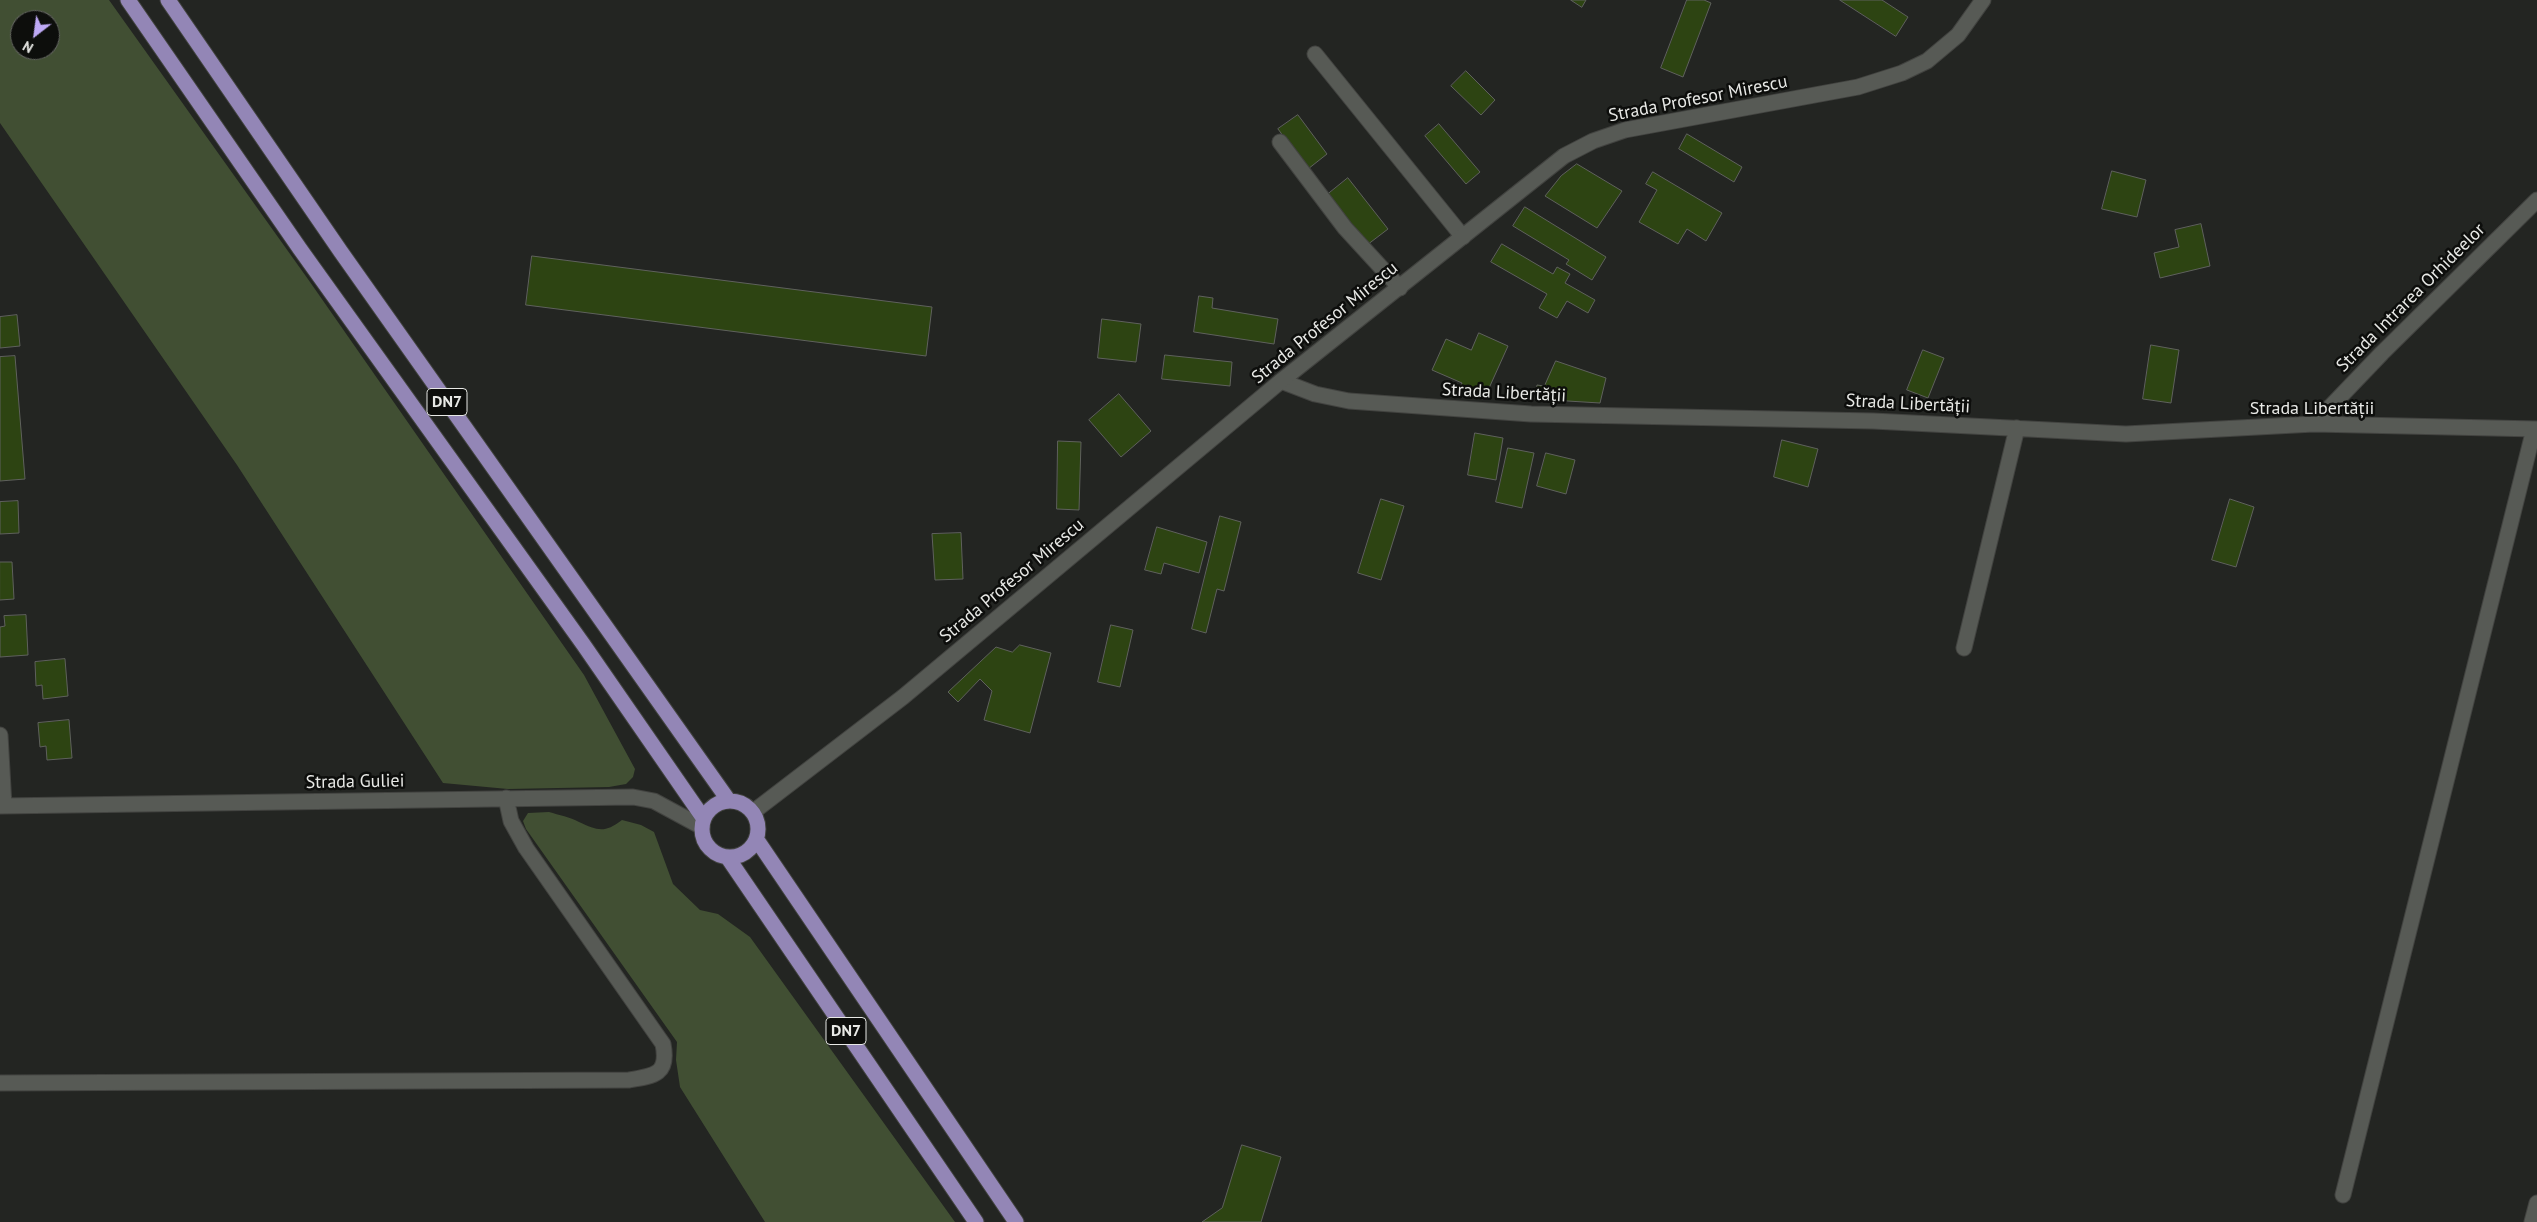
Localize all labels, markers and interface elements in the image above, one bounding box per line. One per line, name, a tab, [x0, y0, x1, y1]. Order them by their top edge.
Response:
north arrow	[10, 10, 60, 60]
text: N	[20, 37, 36, 57]
street label: Strada Profesor Mirescu	[1607, 71, 1789, 127]
street label: Strada Intrarea Orhideelor	[2332, 219, 2490, 377]
street label: Strada Profesor Mirescu	[1248, 257, 1402, 389]
street label: Strada Libertății	[1441, 379, 1567, 407]
road number: DN7	[427, 388, 467, 416]
street label: Strada Libertății	[1845, 390, 1971, 418]
street label: Strada Libertății	[2250, 398, 2374, 420]
street label: Strada Profesor Mirescu	[935, 514, 1089, 648]
street label: Strada Guliei	[305, 770, 405, 794]
road number: DN7	[826, 1018, 866, 1044]

